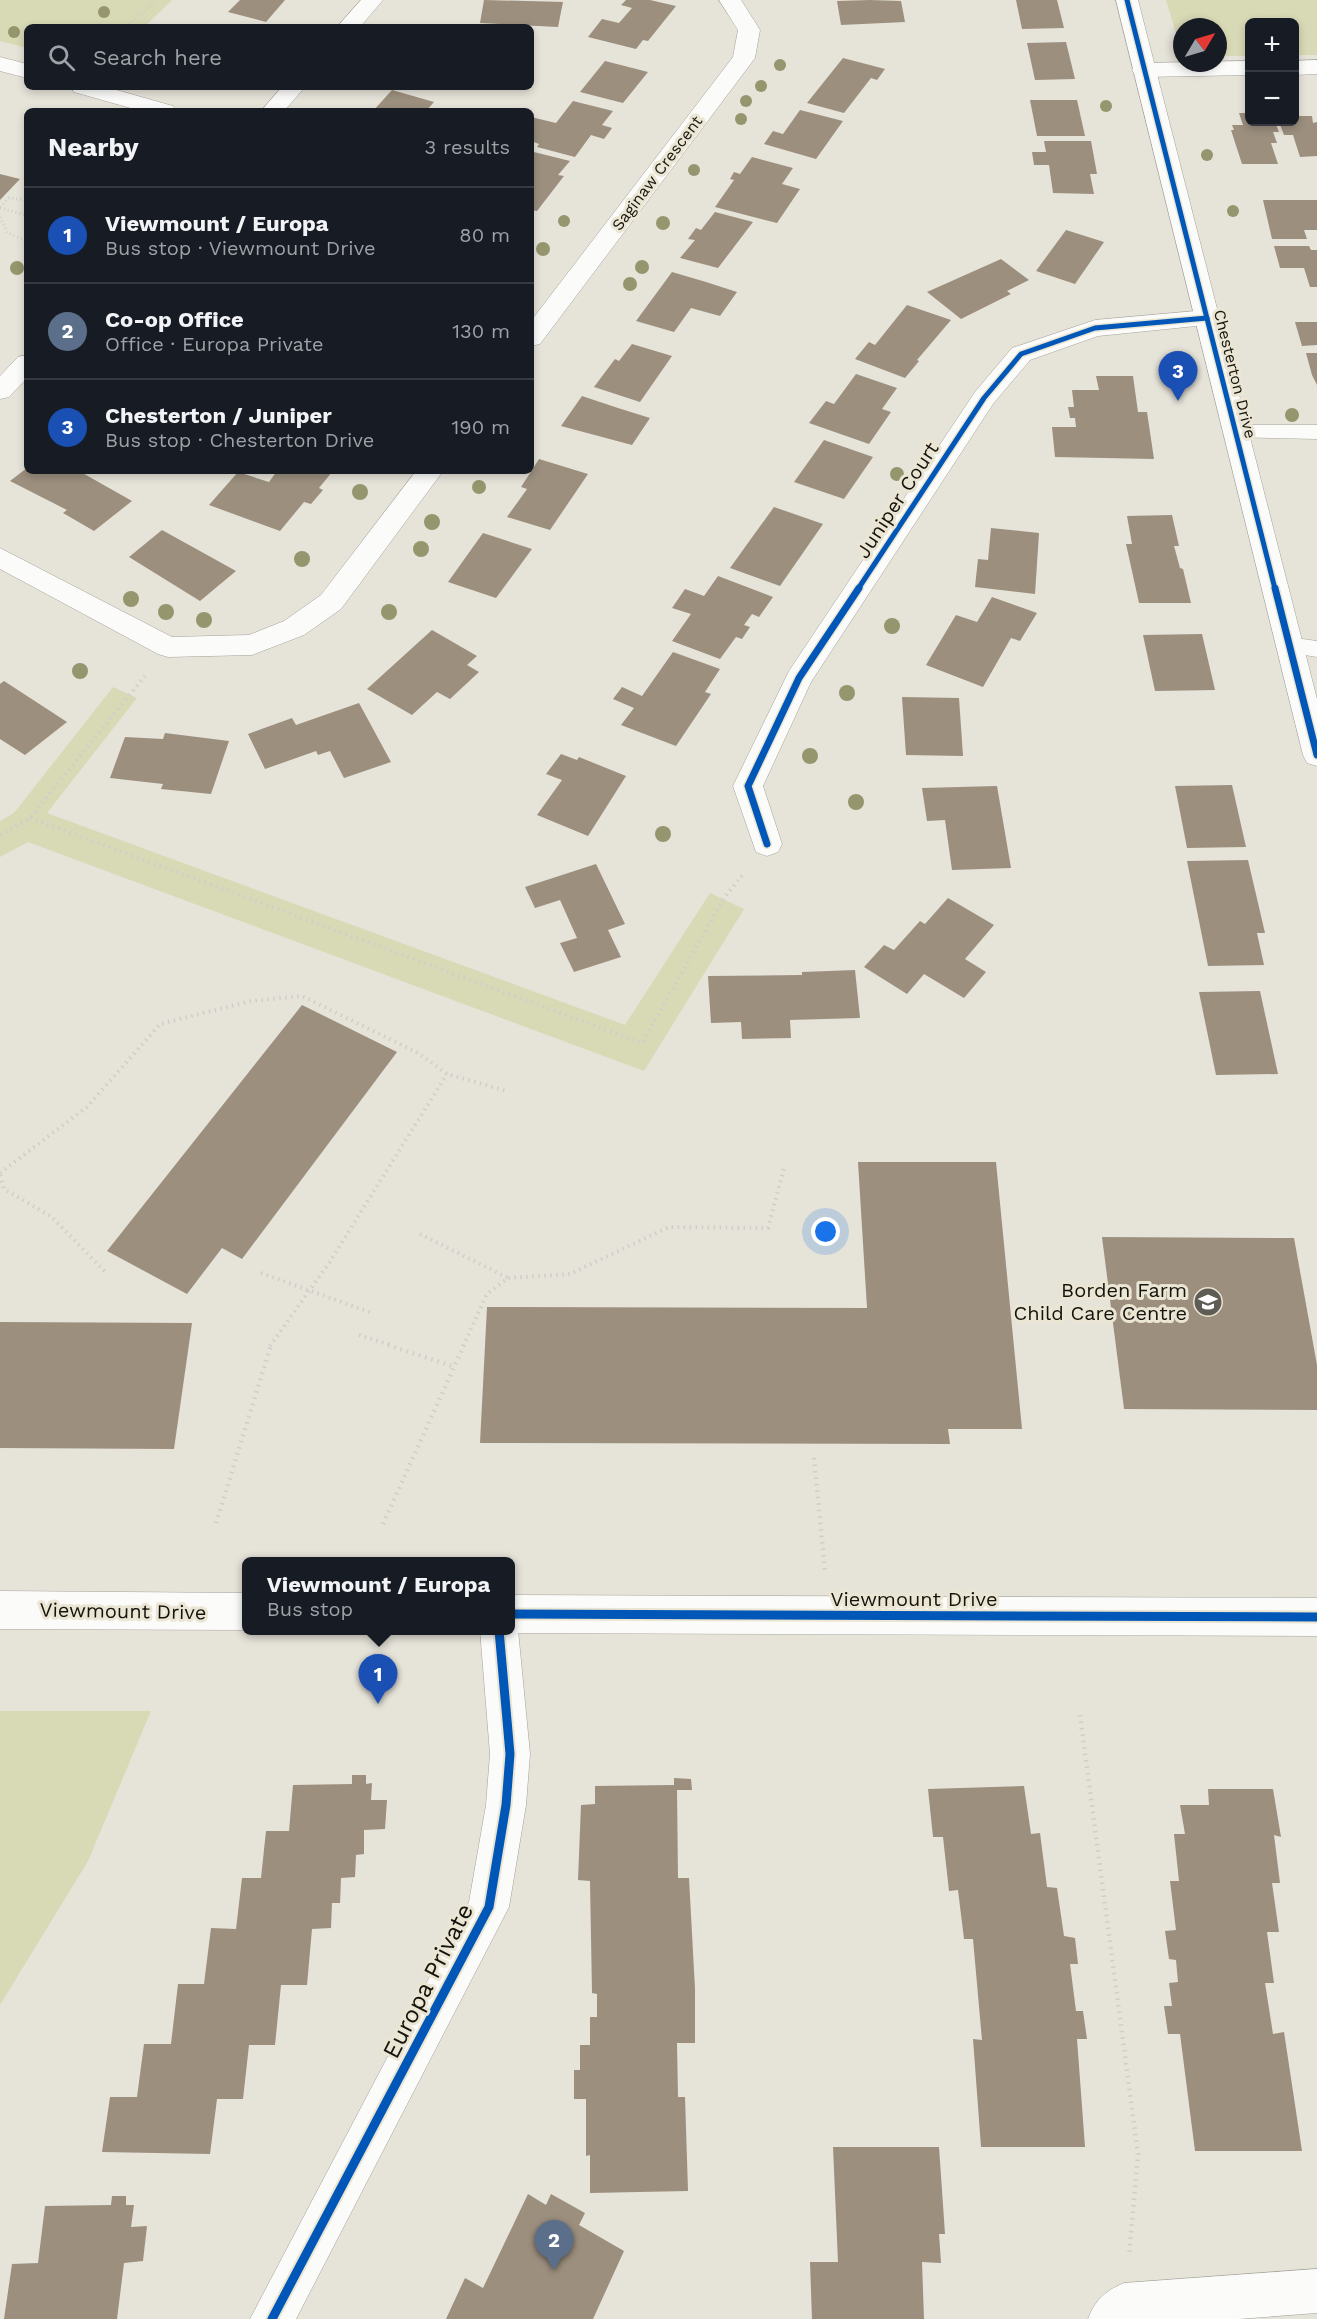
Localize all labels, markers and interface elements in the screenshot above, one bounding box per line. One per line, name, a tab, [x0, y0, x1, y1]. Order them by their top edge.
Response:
north arrow	[1173, 18, 1227, 72]
map controls	[1245, 18, 1299, 126]
button: +	[1245, 18, 1299, 72]
search box	[24, 24, 534, 90]
icon: search	[45, 41, 78, 74]
text: Search here	[93, 45, 222, 70]
button: −	[1245, 72, 1299, 126]
street label: Saginaw Crescent	[608, 112, 707, 234]
text: Nearby	[48, 132, 139, 162]
text: 3 results	[425, 135, 510, 159]
text: Viewmount / Europa	[105, 211, 329, 236]
text: 1	[63, 223, 72, 247]
text: 80 m	[459, 223, 510, 247]
text: Bus stop · Viewmount Drive	[105, 236, 376, 260]
text: Co-op Office	[105, 307, 244, 332]
street label: Chesterton Drive	[1210, 308, 1260, 440]
text: 2	[62, 319, 73, 343]
text: 130 m	[452, 319, 510, 343]
text: Office · Europa Private	[105, 332, 323, 356]
pin: 3	[1158, 352, 1198, 401]
text: Chesterton / Juniper	[105, 403, 332, 428]
text: 3	[62, 415, 73, 439]
text: 190 m	[452, 415, 510, 439]
text: Bus stop · Chesterton Drive	[105, 428, 374, 452]
street label: Juniper Court	[851, 437, 944, 563]
your location	[811, 1217, 840, 1246]
place label: Borden Farm Child Care Centre	[1014, 1278, 1187, 1325]
school or university icon: Borden Farm Child Care Centre	[1192, 1286, 1224, 1318]
popup	[242, 1557, 515, 1635]
text: Viewmount / Europa	[267, 1572, 490, 1597]
street label: Viewmount Drive	[831, 1587, 997, 1611]
text: Bus stop	[267, 1597, 353, 1621]
street label: Viewmount Drive	[39, 1598, 207, 1624]
pin: 1	[358, 1654, 398, 1704]
street label: Europa Private	[377, 1899, 479, 2063]
pin: 2	[534, 2220, 574, 2270]

